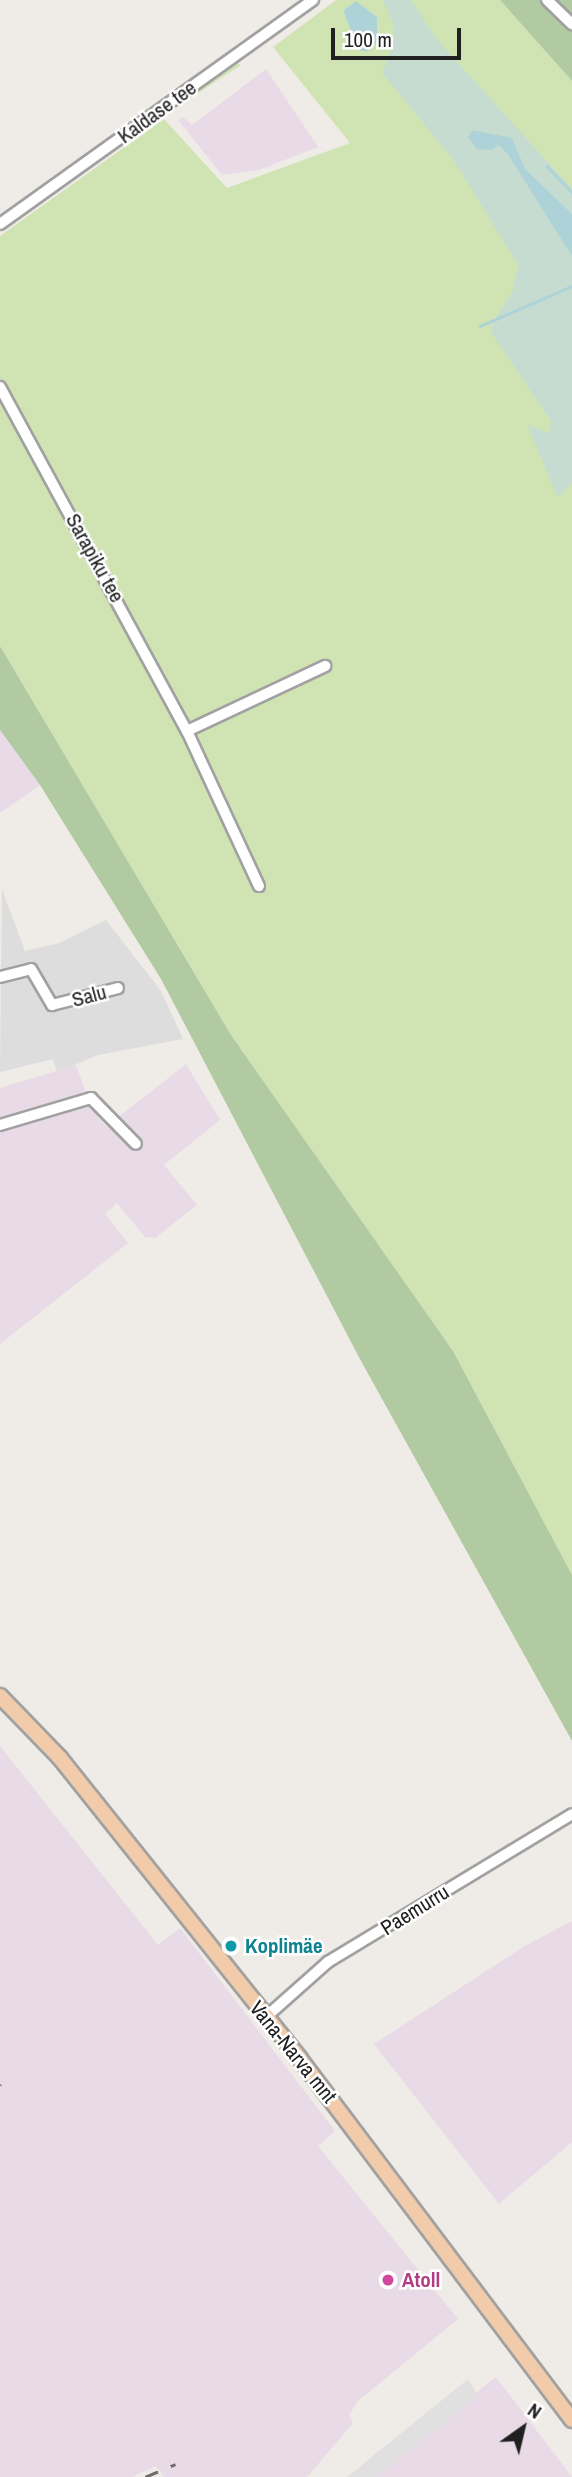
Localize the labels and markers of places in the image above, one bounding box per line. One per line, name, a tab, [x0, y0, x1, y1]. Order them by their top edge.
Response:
place label: Koplimäe	[245, 1933, 323, 1959]
marker: Koplimäe	[223, 1938, 239, 1954]
place label: Atoll	[402, 2267, 440, 2293]
marker: Atoll	[380, 2272, 396, 2288]

